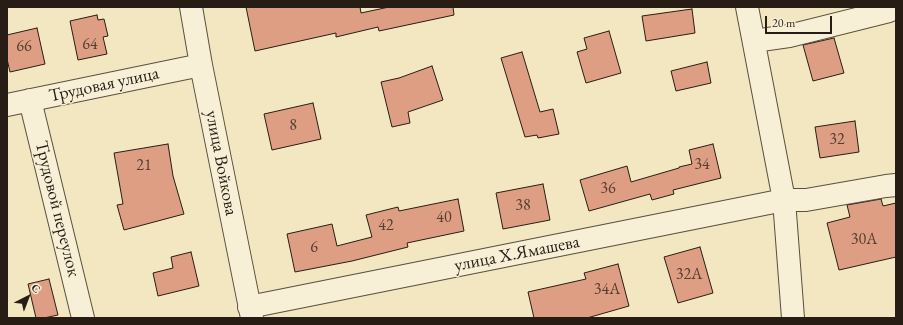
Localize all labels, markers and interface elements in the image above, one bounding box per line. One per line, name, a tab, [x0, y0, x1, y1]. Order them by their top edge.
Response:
scale bar	[767, 8, 834, 34]
text: 20 m	[772, 15, 795, 31]
house number: 64	[82, 35, 98, 55]
house number: 66	[16, 37, 32, 57]
street label: Трудовая улица	[47, 63, 161, 107]
street label: улица Войкова	[200, 109, 242, 217]
house number: 8	[289, 116, 297, 136]
house number: 32	[829, 130, 845, 150]
street label: Трудовой переулок	[30, 139, 84, 279]
house number: 34	[694, 155, 710, 175]
house number: 21	[136, 156, 152, 176]
house number: 36	[600, 179, 616, 199]
house number: 38	[515, 196, 531, 216]
house number: 40	[436, 208, 452, 228]
house number: 42	[378, 216, 394, 236]
house number: 30А	[851, 230, 877, 250]
street label: улица Х.Ямашева	[452, 231, 582, 277]
house number: 6	[310, 238, 318, 258]
house number: 32А	[676, 265, 702, 285]
north arrow	[8, 277, 48, 317]
text: С	[28, 280, 44, 296]
house number: 34А	[594, 280, 620, 300]

